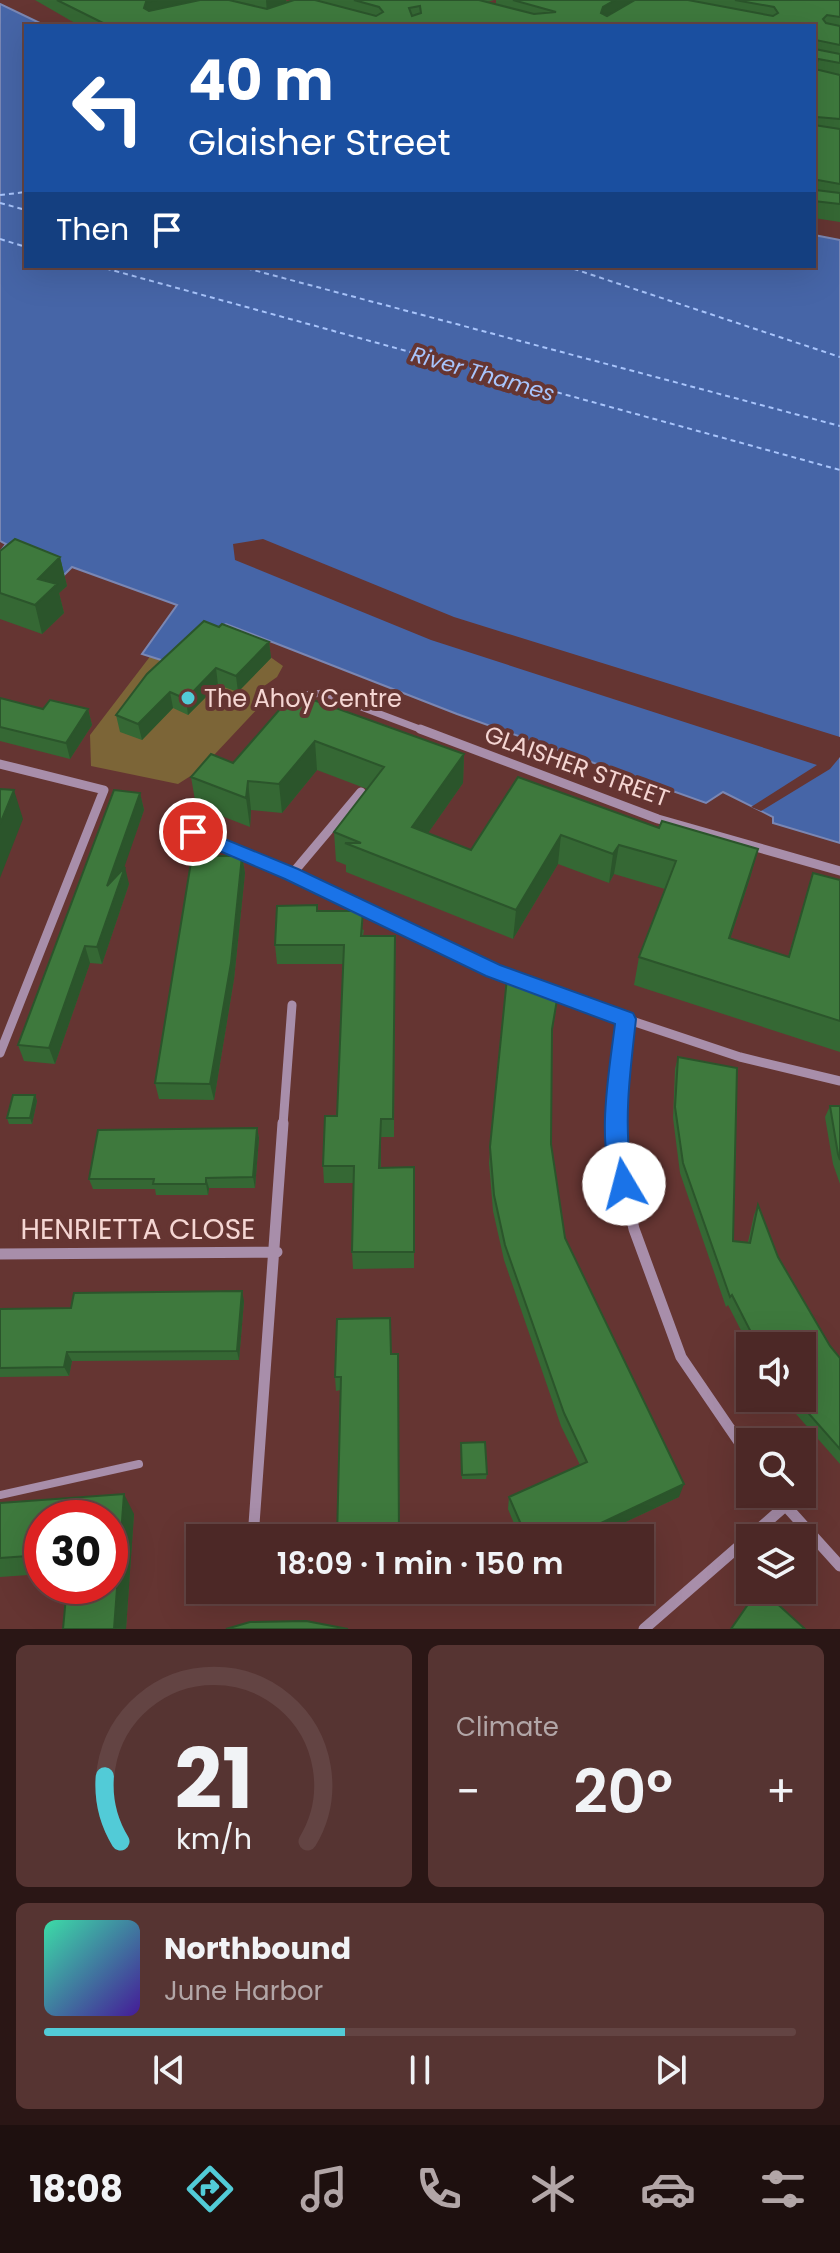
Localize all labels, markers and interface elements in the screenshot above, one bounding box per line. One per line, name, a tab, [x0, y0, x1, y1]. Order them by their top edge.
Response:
text: 40 m	[188, 41, 334, 120]
icon: left	[56, 56, 160, 160]
text: Glaisher Street	[188, 117, 451, 168]
text: Then	[56, 208, 129, 251]
icon: arrive	[145, 208, 189, 252]
water label: River Thames	[408, 339, 558, 409]
place label: The Ahoy Centre	[204, 682, 402, 715]
marker: The Ahoy Centre	[179, 689, 197, 707]
street label: GLAISHER STREET	[480, 717, 674, 815]
pin	[159, 798, 227, 866]
icon: arrive	[171, 810, 215, 854]
position arrow	[582, 1142, 666, 1226]
street label: HENRIETTA CLOSE	[21, 1210, 255, 1249]
map controls	[736, 1332, 816, 1604]
button: sound	[736, 1332, 816, 1412]
button: search	[736, 1428, 816, 1508]
speed limit sign: 30	[24, 1500, 128, 1604]
button: layers	[736, 1524, 816, 1604]
text: 18:09 · 1 min · 150 m	[277, 1542, 563, 1585]
text: Climate	[456, 1709, 559, 1745]
text: 21	[175, 1721, 253, 1837]
text: 20°	[573, 1750, 673, 1834]
text: −	[456, 1761, 480, 1822]
text: +	[766, 1761, 796, 1822]
text: km/h	[176, 1819, 252, 1859]
text: Northbound	[164, 1927, 351, 1970]
text: June Harbor	[164, 1973, 323, 2009]
icon: previous	[147, 2048, 191, 2092]
icon: pause	[398, 2048, 442, 2092]
icon: next	[649, 2048, 693, 2092]
icon: directions	[182, 2161, 238, 2217]
icon: music	[296, 2161, 352, 2217]
icon: phone	[411, 2161, 467, 2217]
icon: climate	[525, 2161, 581, 2217]
icon: car	[640, 2161, 696, 2217]
icon: filters	[755, 2161, 811, 2217]
text: 18:08	[29, 2164, 123, 2215]

